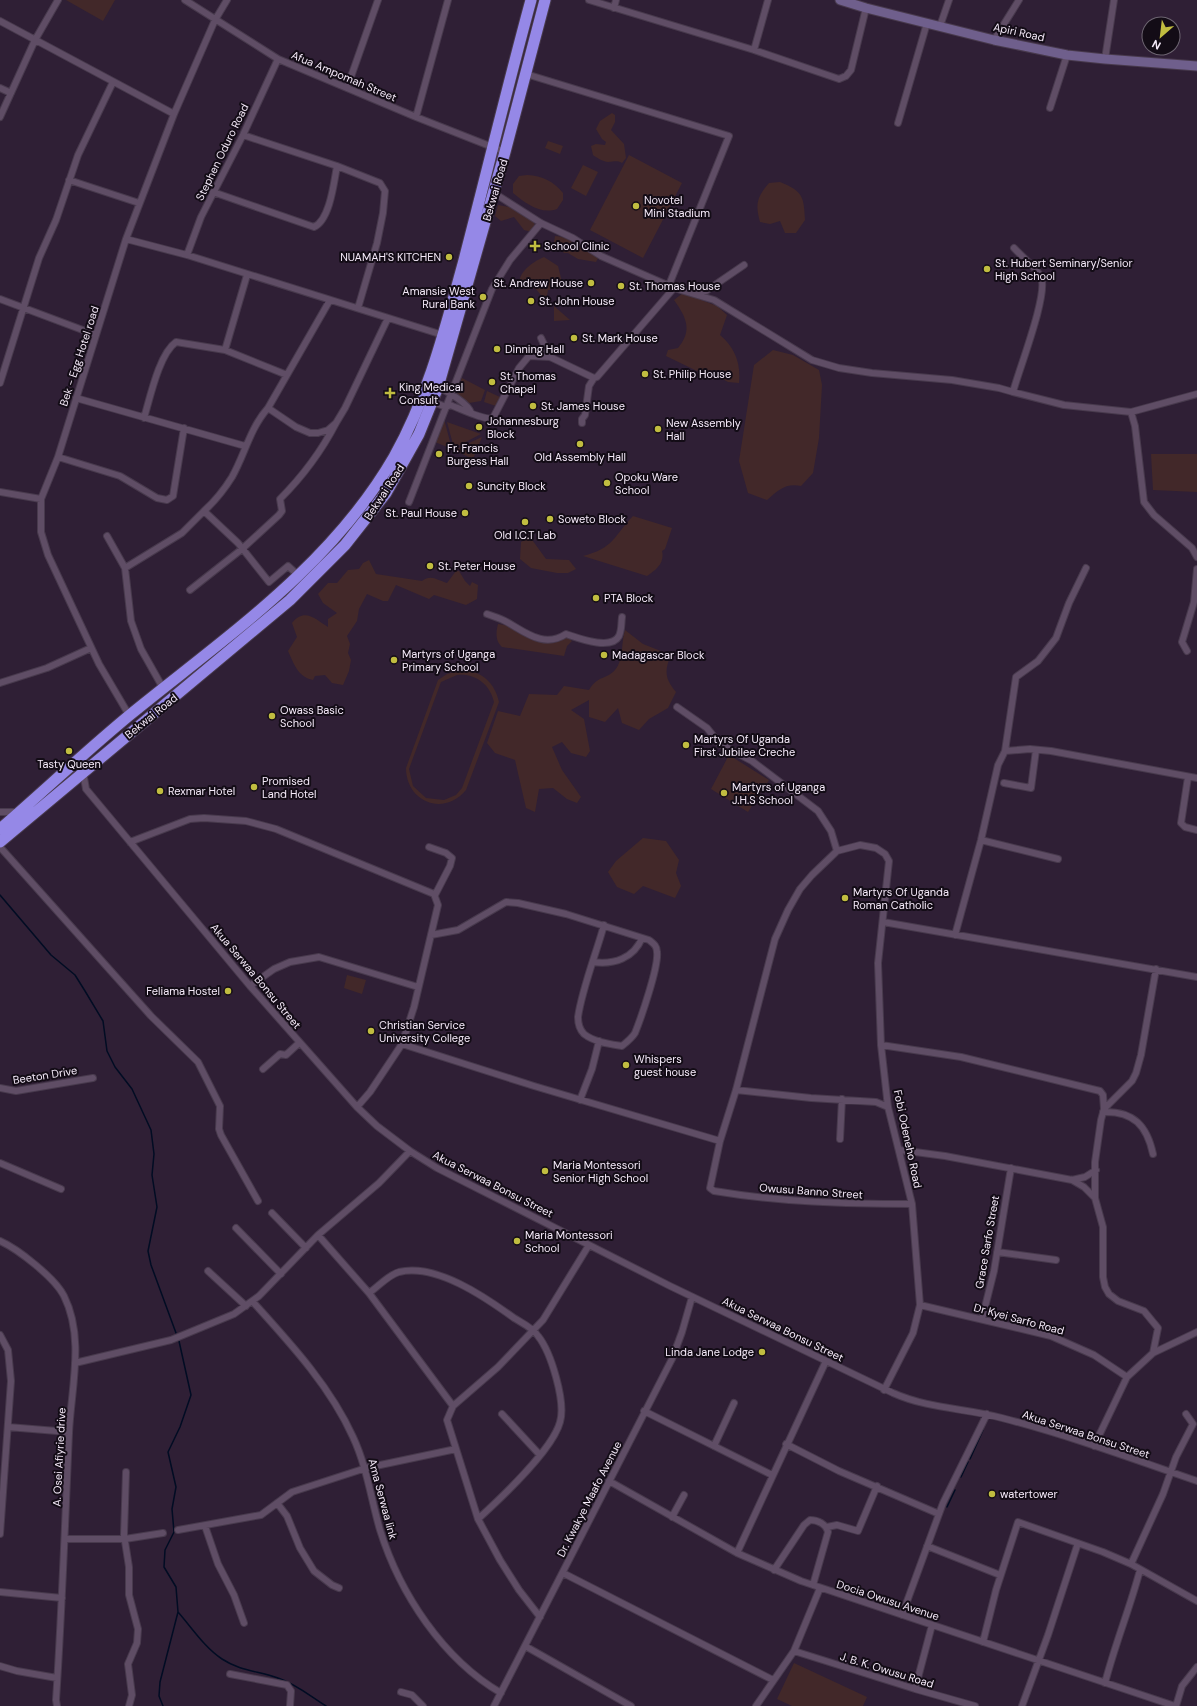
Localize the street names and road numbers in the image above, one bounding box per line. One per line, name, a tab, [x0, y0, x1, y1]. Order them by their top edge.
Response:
street label: Apiri Road	[992, 20, 1046, 44]
street label: Afua Ampomah Street	[289, 48, 399, 104]
street label: Stephen Oduro Road	[192, 101, 252, 203]
street label: Bekwai Road	[479, 157, 511, 223]
street label: Bek - Egg Hotel road	[56, 304, 102, 408]
street label: Bekwai Road	[361, 461, 407, 523]
street label: Bekwai Road	[122, 690, 180, 742]
street label: Akua Serwaa Bonsu Street	[208, 920, 304, 1032]
street label: Beeton Drive	[12, 1063, 78, 1087]
street label: Fobi Odeneho Road	[891, 1089, 925, 1190]
street label: Akua Serwaa Bonsu Street	[430, 1148, 556, 1220]
street label: Owusu Banno Street	[759, 1180, 863, 1202]
street label: Grace Sarfo Street	[972, 1194, 1002, 1290]
street label: Akua Serwaa Bonsu Street	[720, 1294, 846, 1364]
street label: Dr Kyei Sarfo Road	[972, 1300, 1066, 1338]
street label: A. Osei Afiyrie drive	[49, 1407, 69, 1507]
street label: Akua Serwaa Bonsu Street	[1020, 1407, 1152, 1461]
street label: Dr. Kwakye Maafo Avenue	[554, 1439, 624, 1559]
street label: Ama Serwaa link	[366, 1457, 401, 1541]
street label: Docia Owusu Avenue	[835, 1577, 941, 1623]
street label: J. B. K. Owusu Road	[838, 1649, 936, 1691]

